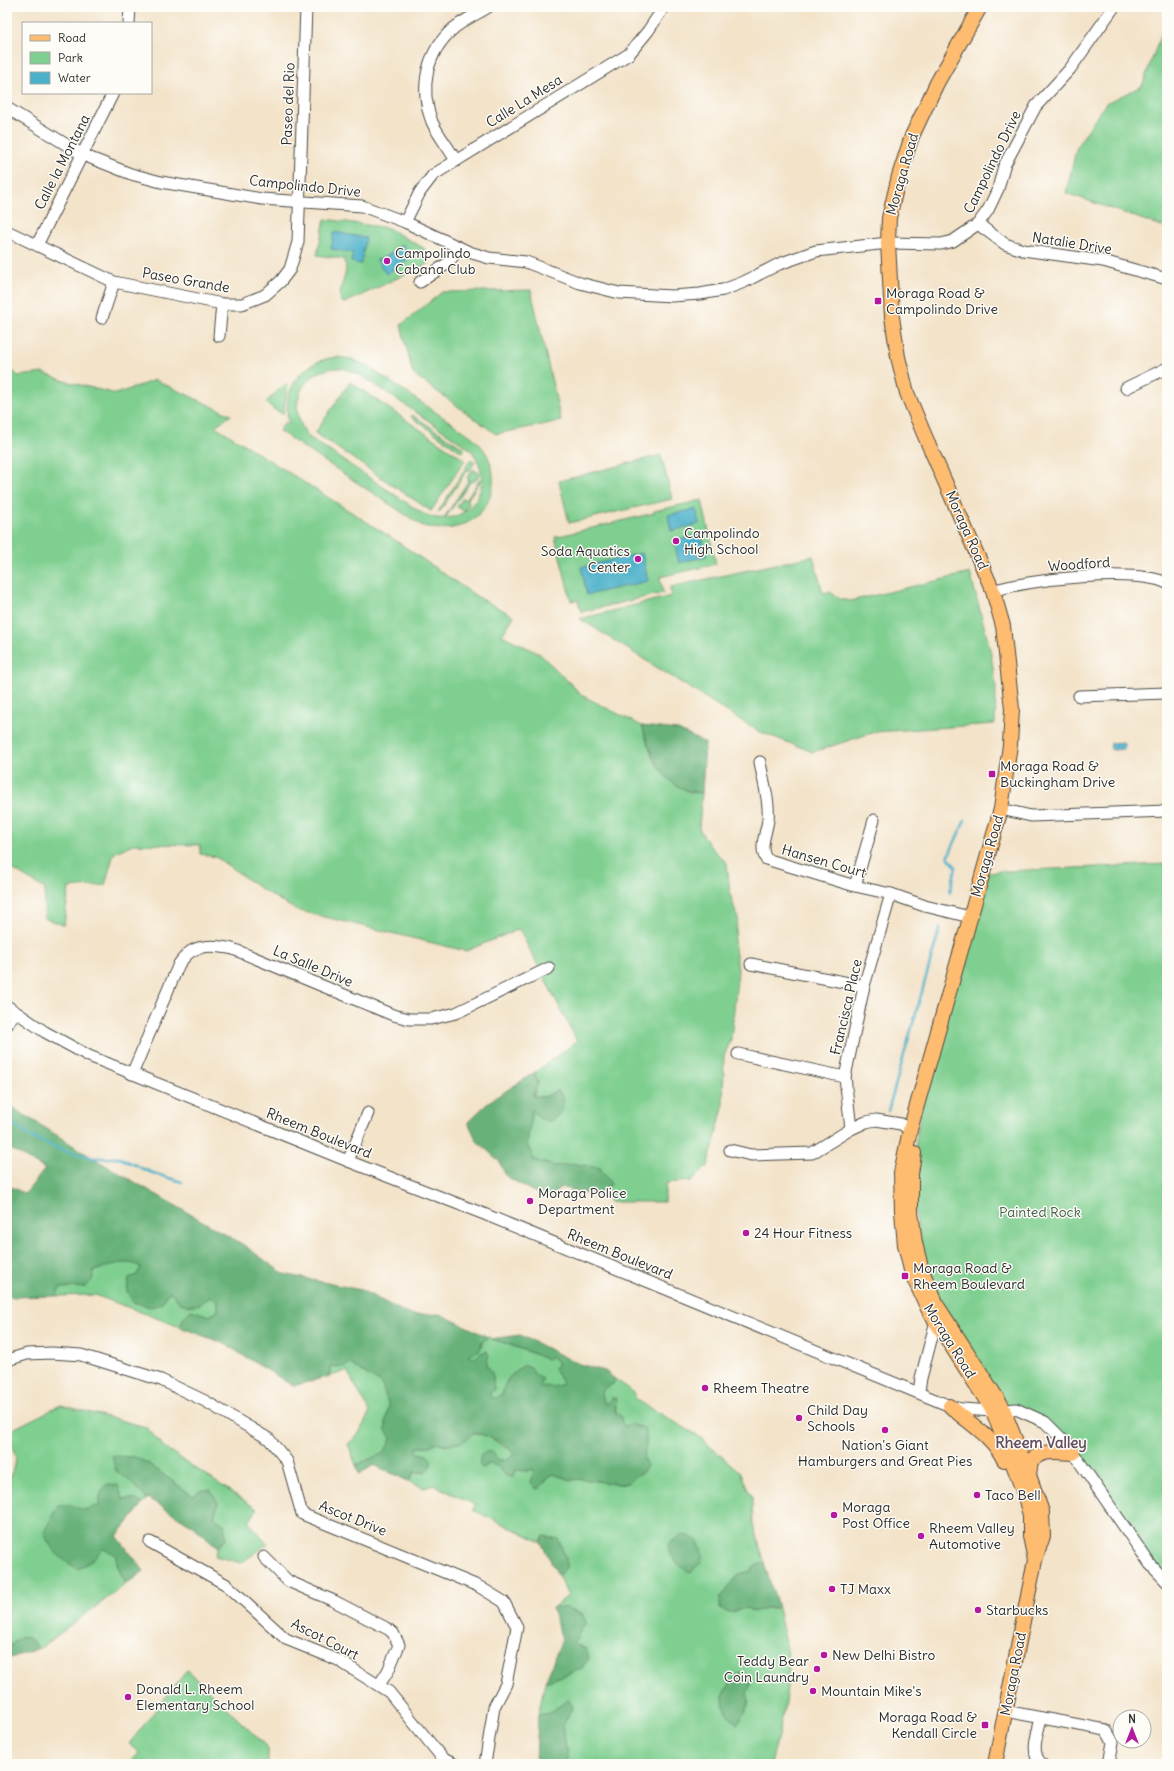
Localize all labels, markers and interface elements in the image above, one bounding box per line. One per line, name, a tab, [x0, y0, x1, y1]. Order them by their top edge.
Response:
legend	[22, 22, 152, 94]
text: Road	[58, 30, 86, 45]
text: Park	[58, 50, 83, 65]
street label: Paseo del Rio	[278, 62, 298, 146]
text: Water	[58, 70, 91, 85]
street label: Calle La Mesa	[483, 71, 565, 131]
street label: Campolindo Drive	[959, 108, 1025, 216]
street label: Calle la Montana	[30, 111, 94, 213]
street label: Moraga Road	[882, 131, 922, 217]
street label: Campolindo Drive	[248, 171, 362, 201]
street label: Natalie Drive	[1031, 228, 1113, 258]
place label: Campolindo Cabana Club	[395, 244, 476, 278]
marker: Campolindo Cabana Club	[382, 256, 392, 266]
street label: Paseo Grande	[141, 263, 231, 297]
place label: Moraga Road & Campolindo Drive	[886, 284, 998, 318]
marker: Moraga Road & Campolindo Drive	[873, 296, 883, 306]
street label: Moraga Road	[942, 488, 992, 572]
place label: Campolindo High School	[684, 524, 760, 558]
marker: Campolindo High School	[671, 536, 681, 546]
place label: Soda Aquatics Center	[541, 542, 630, 576]
street label: Woodford	[1047, 553, 1111, 575]
marker: Soda Aquatics Center	[633, 554, 643, 564]
place label: Moraga Road & Buckingham Drive	[1000, 757, 1115, 791]
marker: Moraga Road & Buckingham Drive	[987, 769, 997, 779]
street label: Moraga Road	[967, 813, 1007, 899]
street label: Hansen Court	[780, 840, 869, 882]
street label: La Salle Drive	[270, 941, 356, 991]
street label: Francisca Place	[826, 957, 866, 1057]
street label: Rheem Boulevard	[264, 1104, 374, 1162]
place label: Moraga Police Department	[538, 1184, 626, 1218]
marker: Moraga Police Department	[525, 1196, 535, 1206]
park label: Painted Rock	[999, 1203, 1081, 1221]
place label: 24 Hour Fitness	[754, 1224, 852, 1242]
street label: Rheem Boulevard	[565, 1225, 675, 1283]
marker: 24 Hour Fitness	[741, 1228, 751, 1238]
place label: Moraga Road & Rheem Boulevard	[913, 1259, 1025, 1293]
marker: Moraga Road & Rheem Boulevard	[900, 1271, 910, 1281]
street label: Moraga Road	[920, 1300, 980, 1382]
place label: Rheem Theatre	[713, 1379, 809, 1397]
marker: Rheem Theatre	[700, 1383, 710, 1393]
place label: Child Day Schools	[807, 1401, 868, 1435]
marker: Child Day Schools	[794, 1413, 804, 1423]
marker: Nation's Giant Hamburgers and Great Pies	[880, 1425, 890, 1435]
district label: Rheem Valley	[995, 1433, 1087, 1453]
place label: Nation's Giant Hamburgers and Great Pies	[798, 1436, 972, 1470]
place label: Taco Bell	[985, 1486, 1041, 1504]
marker: Taco Bell	[972, 1490, 982, 1500]
street label: Ascot Drive	[317, 1496, 389, 1540]
place label: Moraga Post Office	[842, 1498, 910, 1532]
marker: Moraga Post Office	[829, 1510, 839, 1520]
place label: Rheem Valley Automotive	[929, 1519, 1015, 1553]
marker: Rheem Valley Automotive	[916, 1531, 926, 1541]
place label: TJ Maxx	[840, 1580, 891, 1598]
marker: TJ Maxx	[827, 1584, 837, 1594]
place label: Starbucks	[986, 1601, 1048, 1619]
marker: Starbucks	[973, 1605, 983, 1615]
street label: Ascot Court	[288, 1614, 362, 1664]
street label: Moraga Road	[996, 1631, 1030, 1717]
place label: New Delhi Bistro	[832, 1646, 936, 1664]
marker: New Delhi Bistro	[819, 1650, 829, 1660]
place label: Teddy Bear Coin Laundry	[724, 1652, 809, 1686]
marker: Teddy Bear Coin Laundry	[812, 1664, 822, 1674]
place label: Donald L. Rheem Elementary School	[136, 1680, 254, 1714]
place label: Mountain Mike's	[821, 1682, 922, 1700]
marker: Mountain Mike's	[808, 1686, 818, 1696]
marker: Donald L. Rheem Elementary School	[123, 1692, 133, 1702]
place label: Moraga Road & Kendall Circle	[878, 1708, 977, 1742]
north arrow	[1112, 1709, 1152, 1749]
text: N	[1128, 1712, 1136, 1726]
marker: Moraga Road & Kendall Circle	[980, 1720, 990, 1730]

